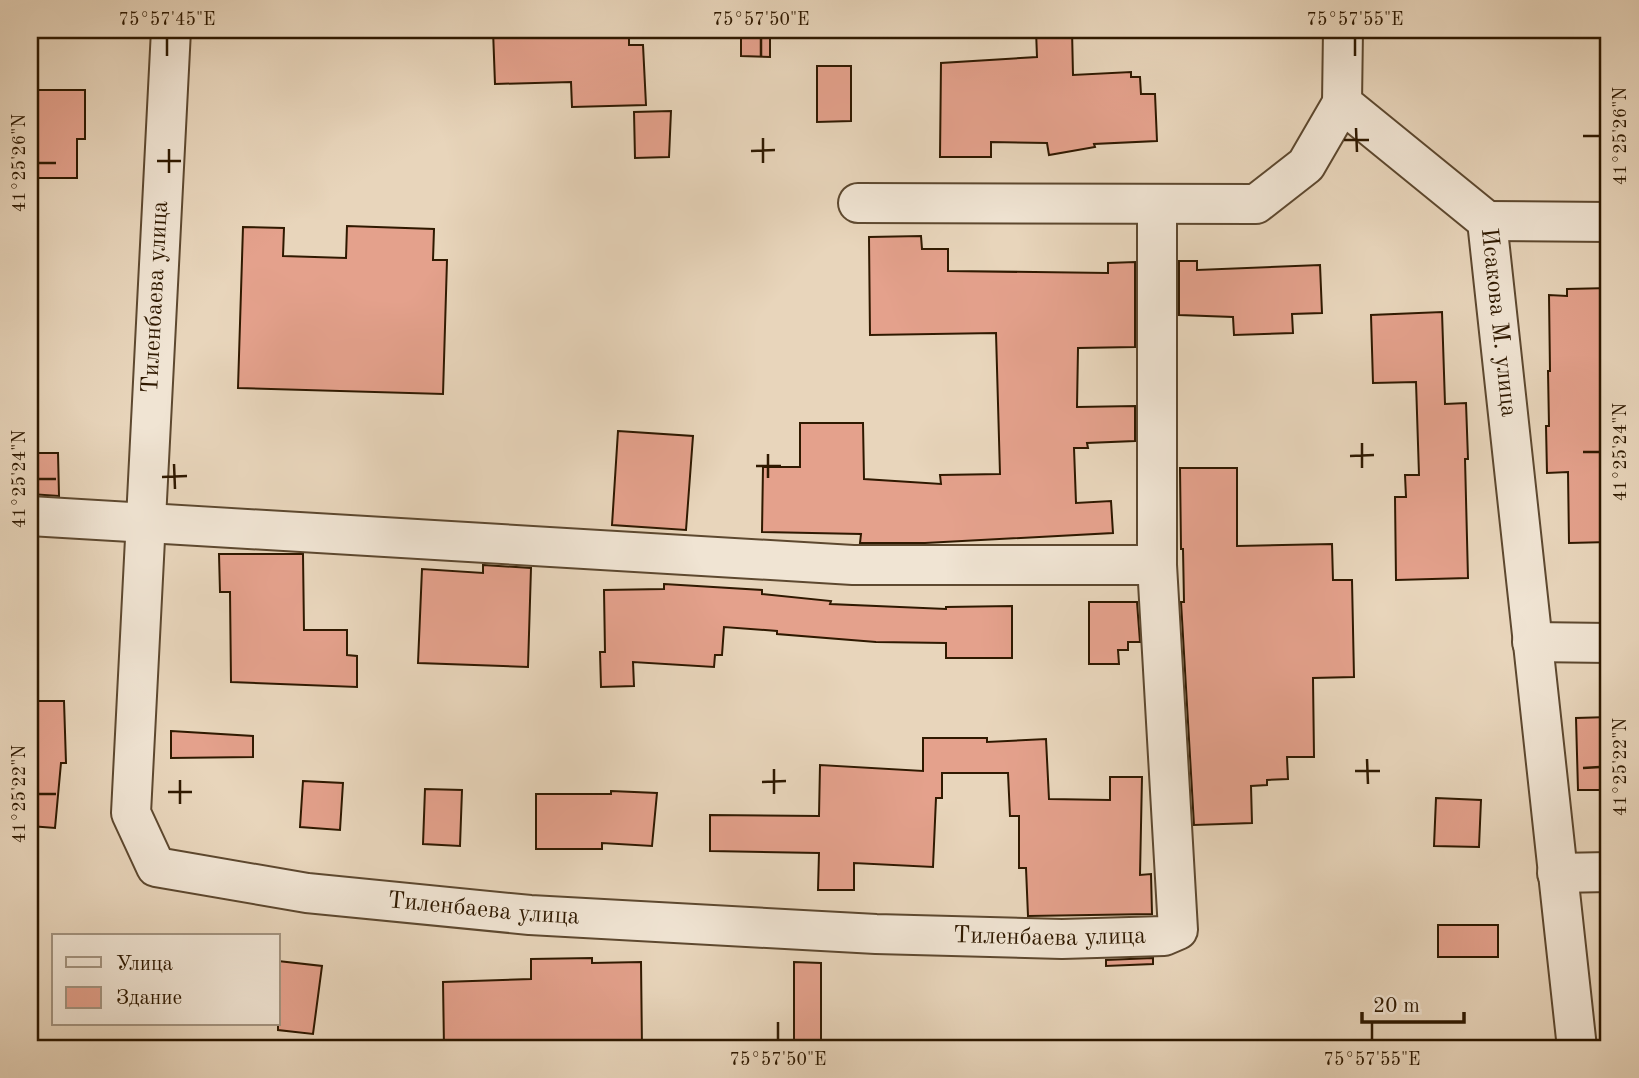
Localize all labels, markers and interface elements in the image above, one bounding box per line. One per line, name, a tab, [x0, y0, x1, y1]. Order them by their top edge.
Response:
text: 75°57'45"E	[119, 11, 215, 29]
text: 75°57'50"E	[713, 11, 809, 29]
text: 75°57'55"E	[1307, 11, 1403, 29]
text: 41°25'26"N	[1612, 87, 1630, 185]
text: 41°25'26"N	[11, 114, 29, 212]
street label: Тиленбаева улица	[139, 200, 173, 394]
street label: Исакова М. улица	[1476, 227, 1520, 418]
text: 41°25'24"N	[1612, 403, 1630, 501]
text: 41°25'24"N	[11, 430, 29, 528]
text: 41°25'22"N	[1612, 718, 1630, 816]
text: 41°25'22"N	[11, 745, 29, 843]
street label: Тиленбаева улица	[386, 889, 580, 930]
street label: Тиленбаева улица	[953, 924, 1146, 951]
legend	[52, 934, 280, 1026]
text: Улица	[116, 954, 173, 975]
scale bar	[1362, 980, 1464, 1024]
text: Здание	[116, 988, 182, 1009]
text: 20 m	[1373, 996, 1420, 1017]
text: 75°57'50"E	[730, 1051, 826, 1069]
text: 75°57'55"E	[1324, 1051, 1420, 1069]

